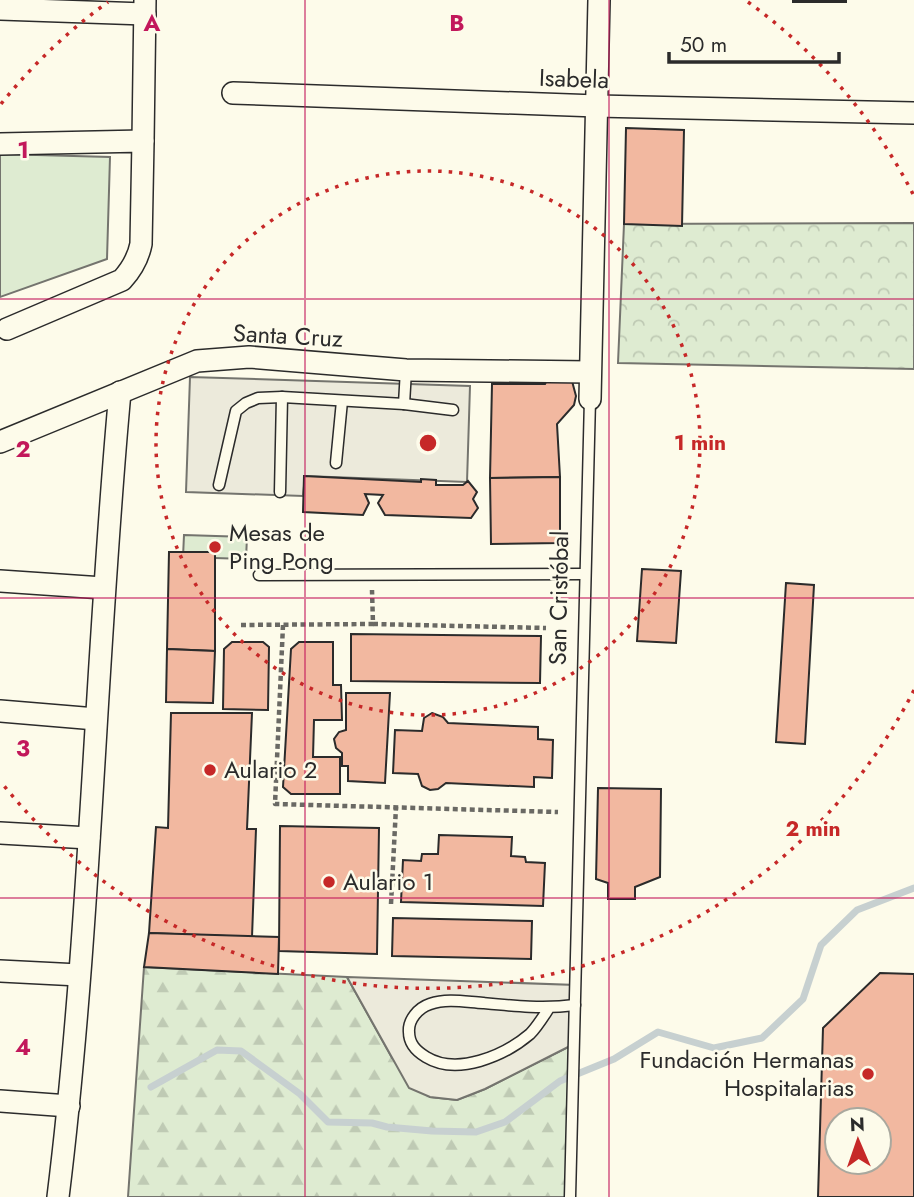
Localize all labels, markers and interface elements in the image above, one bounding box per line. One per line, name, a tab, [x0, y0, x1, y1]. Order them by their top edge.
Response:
text: A	[143, 6, 161, 40]
text: B	[449, 6, 465, 40]
scale bar	[669, 21, 839, 65]
text: 50 m	[680, 30, 727, 60]
street label: Isabela	[538, 60, 610, 97]
text: 1	[17, 133, 29, 167]
street label: Santa Cruz	[232, 315, 344, 356]
text: 1 min	[674, 428, 726, 458]
centre of rings	[416, 431, 440, 455]
text: 2	[15, 432, 31, 466]
place label: Mesas de Ping Pong	[229, 515, 334, 578]
street label: San Cristóbal	[540, 530, 577, 666]
marker: Mesas de Ping Pong	[207, 539, 223, 555]
text: 3	[16, 731, 30, 765]
place label: Aulario 2	[224, 752, 317, 787]
marker: Aulario 2	[202, 762, 218, 778]
text: 2 min	[785, 814, 841, 844]
place label: Aulario 1	[343, 864, 434, 899]
marker: Aulario 1	[321, 874, 337, 890]
text: 4	[15, 1030, 31, 1064]
place label: Fundación Hermanas Hospitalarias	[640, 1042, 854, 1105]
marker: Fundación Hermanas Hospitalarias	[860, 1066, 876, 1082]
north arrow	[823, 1106, 893, 1176]
text: N	[849, 1111, 865, 1138]

